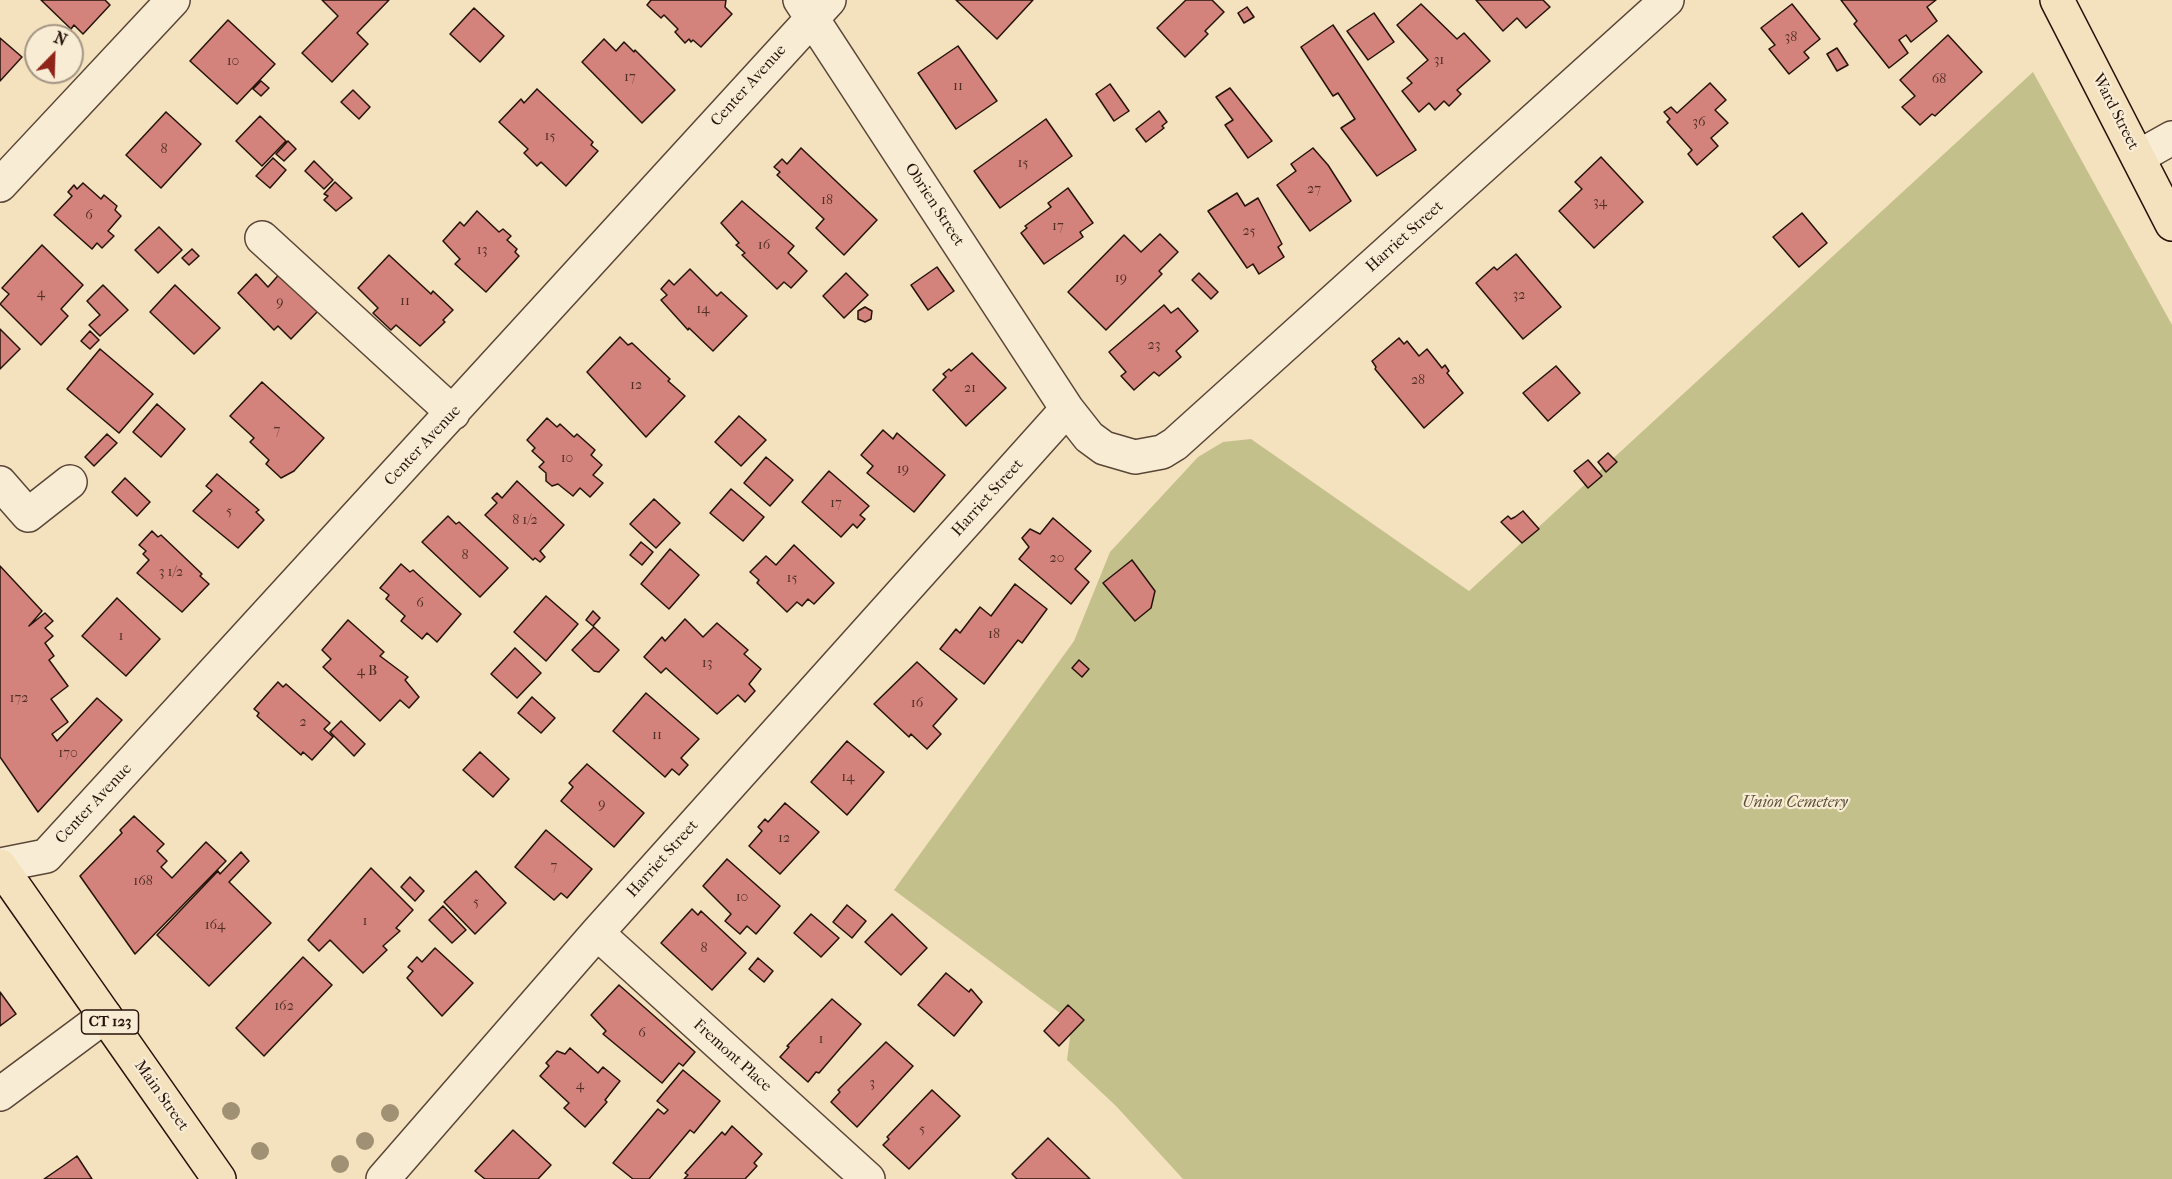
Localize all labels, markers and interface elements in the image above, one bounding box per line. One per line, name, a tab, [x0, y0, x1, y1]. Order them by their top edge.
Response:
north arrow	[24, 24, 84, 84]
text: N	[51, 28, 70, 50]
house number: 38	[1785, 30, 1797, 46]
street label: Center Avenue	[707, 41, 791, 131]
house number: 31	[1434, 53, 1444, 69]
house number: 10	[227, 54, 239, 70]
house number: 17	[624, 70, 636, 86]
street label: Ward Street	[2088, 71, 2142, 153]
house number: 68	[1932, 72, 1946, 88]
house number: 11	[953, 79, 963, 95]
house number: 36	[1692, 115, 1706, 131]
house number: 15	[545, 129, 555, 145]
house number: 8	[160, 142, 168, 158]
house number: 15	[1018, 156, 1028, 172]
street label: Obrien Street	[900, 160, 968, 250]
house number: 27	[1307, 182, 1321, 198]
house number: 18	[821, 193, 833, 209]
house number: 34	[1593, 195, 1607, 211]
street label: Harriet Street	[1362, 197, 1448, 277]
house number: 6	[85, 208, 93, 224]
house number: 17	[1052, 219, 1064, 235]
house number: 25	[1242, 224, 1256, 240]
house number: 16	[758, 238, 770, 254]
house number: 13	[477, 243, 487, 259]
house number: 19	[1115, 271, 1127, 287]
house number: 4	[37, 286, 45, 302]
house number: 32	[1513, 288, 1525, 304]
house number: 11	[400, 294, 410, 310]
house number: 9	[276, 295, 284, 311]
house number: 14	[696, 302, 710, 318]
house number: 23	[1148, 338, 1160, 354]
house number: 28	[1411, 373, 1425, 389]
house number: 12	[630, 378, 642, 394]
house number: 21	[964, 381, 976, 397]
street label: Center Avenue	[381, 402, 465, 490]
house number: 7	[274, 423, 280, 439]
house number: 10	[561, 451, 573, 467]
street label: Harriet Street	[948, 455, 1028, 541]
house number: 19	[897, 462, 909, 478]
house number: 17	[830, 496, 842, 512]
house number: 5	[226, 504, 232, 520]
house number: 8 1/2	[512, 513, 538, 529]
house number: 8	[461, 548, 469, 564]
house number: 20	[1050, 551, 1064, 567]
house number: 3 1/2	[159, 565, 183, 581]
house number: 15	[787, 571, 797, 587]
house number: 6	[416, 596, 424, 612]
house number: 18	[988, 627, 1000, 643]
house number: 1	[119, 629, 123, 645]
house number: 13	[702, 656, 712, 672]
house number: 4 B	[357, 664, 377, 680]
house number: 172	[10, 691, 28, 707]
house number: 16	[911, 696, 923, 712]
house number: 2	[299, 715, 307, 731]
house number: 11	[652, 728, 662, 744]
house number: 170	[58, 746, 78, 762]
street label: Center Avenue	[52, 760, 136, 848]
house number: 14	[841, 770, 855, 786]
park label: Union Cemetery	[1742, 793, 1848, 813]
house number: 9	[598, 797, 606, 813]
street label: Harriet Street	[623, 816, 703, 902]
house number: 12	[778, 831, 790, 847]
house number: 7	[551, 859, 557, 875]
house number: 168	[133, 874, 153, 890]
house number: 10	[736, 890, 748, 906]
house number: 5	[473, 895, 479, 911]
house number: 1	[363, 914, 367, 930]
house number: 164	[205, 918, 225, 934]
house number: 8	[700, 941, 708, 957]
house number: 162	[274, 999, 294, 1015]
road number: CT 123	[82, 1010, 138, 1034]
street label: Fremont Place	[689, 1016, 775, 1096]
house number: 6	[638, 1026, 646, 1042]
house number: 1	[819, 1032, 823, 1048]
street label: Main Street	[130, 1057, 192, 1135]
house number: 3	[869, 1076, 875, 1092]
house number: 4	[576, 1078, 584, 1094]
house number: 5	[919, 1122, 925, 1138]

